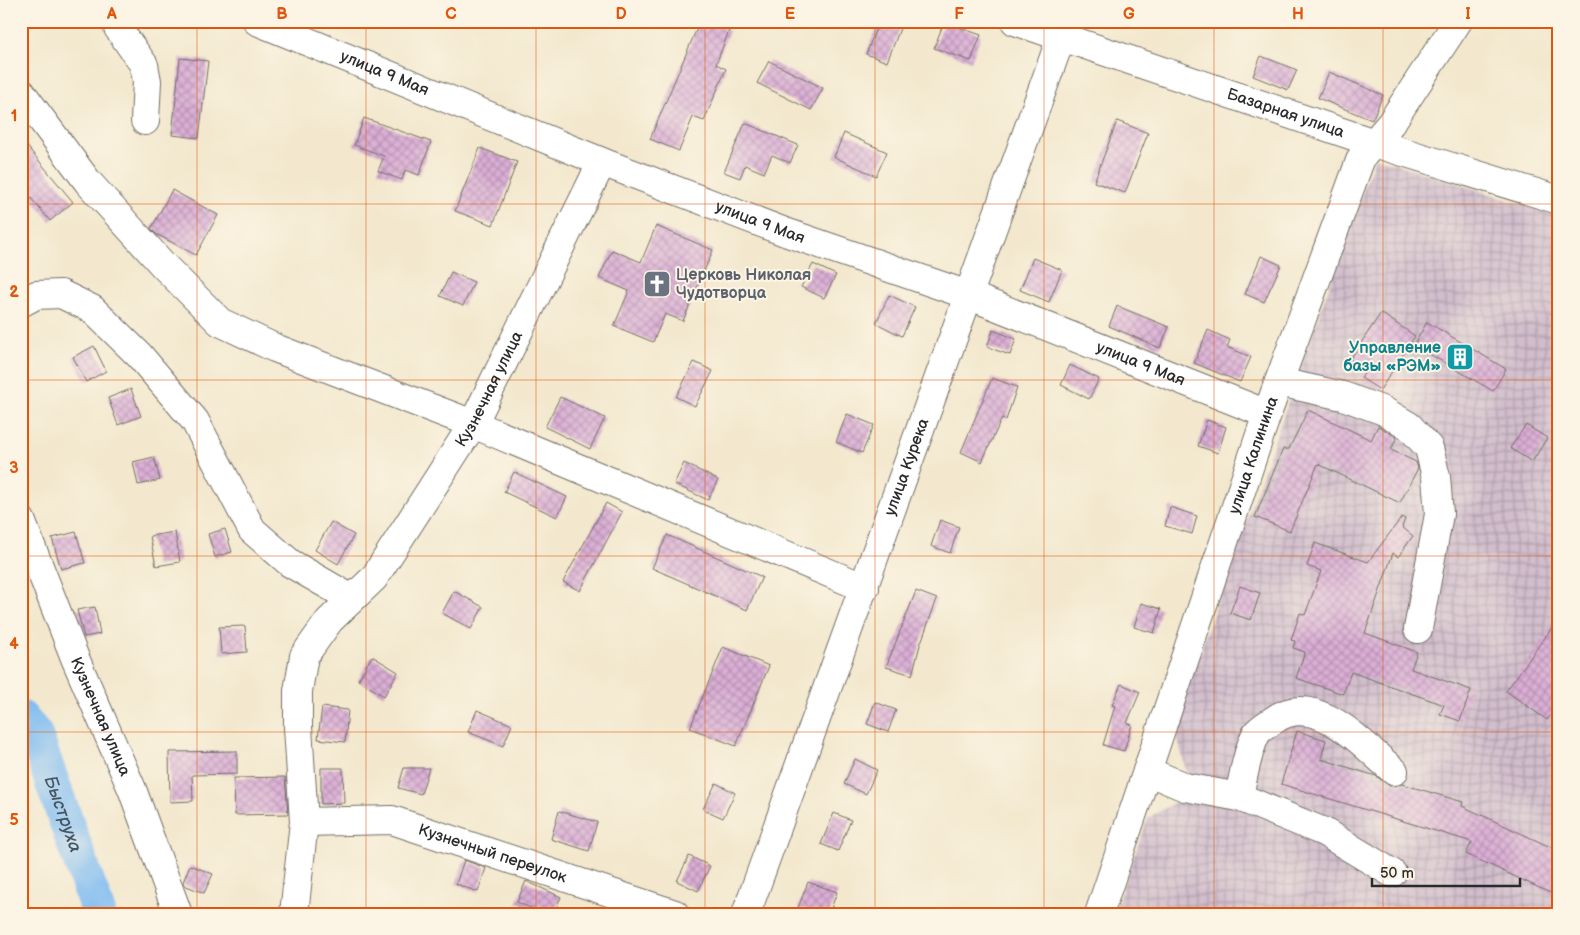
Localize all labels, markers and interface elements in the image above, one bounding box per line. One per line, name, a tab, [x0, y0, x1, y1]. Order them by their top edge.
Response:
text: A	[106, 5, 117, 24]
text: B	[276, 5, 288, 24]
text: C	[445, 5, 457, 24]
text: D	[615, 5, 627, 24]
text: E	[785, 5, 795, 24]
text: F	[954, 5, 964, 24]
text: G	[1123, 5, 1135, 24]
text: H	[1292, 5, 1304, 24]
text: I	[1465, 5, 1471, 24]
street label: улица 9 Мая	[338, 47, 432, 100]
street label: Базарная улица	[1225, 84, 1348, 142]
text: 1	[11, 107, 17, 126]
street label: улица 9 Мая	[713, 197, 807, 248]
place label: Церковь Николая Чудотворца	[676, 266, 811, 303]
church icon: Церковь Николая Чудотворца	[642, 269, 672, 299]
text: 2	[9, 283, 19, 302]
street label: Кузнечная улица	[451, 328, 527, 451]
street label: улица 9 Мая	[1093, 338, 1188, 390]
place label: Управление базы «РЭМ»	[1343, 339, 1441, 376]
building icon: Управление базы «РЭМ»	[1445, 342, 1475, 372]
street label: улица Калинина	[1225, 393, 1282, 517]
street label: улица Курека	[880, 415, 933, 518]
text: 3	[9, 459, 19, 478]
text: 4	[9, 635, 19, 654]
street label: Кузнечная улица	[66, 654, 135, 779]
water label: Быструха	[40, 773, 87, 855]
text: 5	[9, 811, 19, 830]
street label: Кузнечный переулок	[416, 820, 570, 887]
scale bar	[1372, 855, 1520, 887]
text: 50 m	[1380, 864, 1414, 883]

